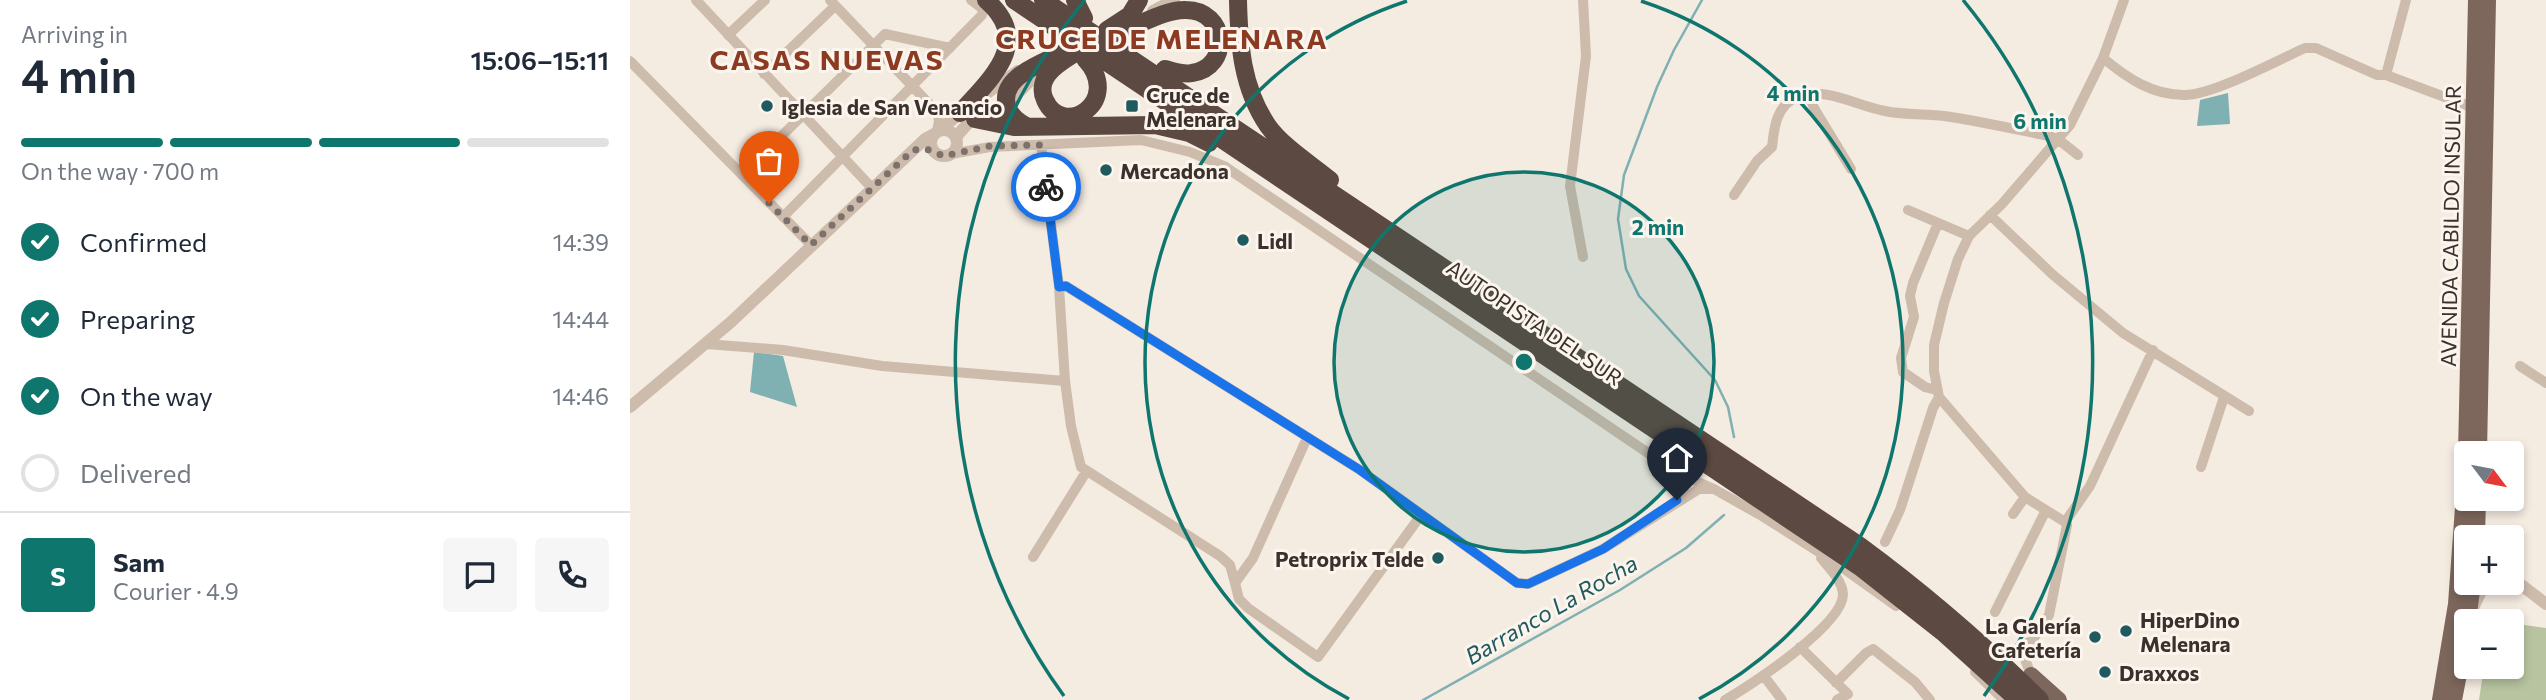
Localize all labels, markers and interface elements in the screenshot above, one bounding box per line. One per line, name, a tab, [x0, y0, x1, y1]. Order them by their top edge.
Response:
text: Arriving in	[21, 20, 128, 48]
district label: CRUCE DE MELENARA	[995, 21, 1329, 55]
district label: CASAS NUEVAS	[709, 42, 945, 76]
text: 15:06–15:11	[470, 44, 609, 75]
text: 4 min	[21, 46, 137, 102]
text: 4 min	[1766, 80, 1820, 105]
place label: Cruce de Melenara	[1146, 82, 1237, 131]
street label: AVENIDA CABILDO INSULAR	[2435, 85, 2465, 367]
place label: Iglesia de San Venancio	[781, 94, 1002, 119]
marker: Iglesia de San Venancio	[759, 98, 775, 114]
marker: Cruce de Melenara	[1124, 98, 1140, 114]
text: 6 min	[2013, 108, 2067, 133]
pin	[739, 131, 799, 203]
icon: bag	[750, 142, 788, 180]
courier	[1011, 152, 1081, 222]
text: On the way · 700 m	[21, 157, 219, 185]
place label: Mercadona	[1120, 158, 1229, 183]
marker: Mercadona	[1098, 162, 1114, 178]
icon: bike	[1027, 168, 1065, 206]
text: 2 min	[1632, 214, 1684, 239]
icon: check	[21, 223, 59, 261]
text: Confirmed	[80, 226, 207, 257]
text: 14:39	[553, 228, 609, 256]
place label: Lidl	[1257, 228, 1293, 253]
marker: Lidl	[1235, 232, 1251, 248]
street label: AUTOPISTA DEL SUR	[1443, 254, 1627, 390]
icon: check	[21, 300, 59, 338]
text: Preparing	[80, 303, 195, 334]
text: 14:44	[552, 305, 609, 333]
centre of rings	[1512, 350, 1536, 374]
icon: check	[21, 377, 59, 415]
text: On the way	[80, 380, 213, 411]
text: 14:46	[552, 382, 609, 410]
pin	[1647, 428, 1707, 500]
icon: home	[1658, 439, 1696, 477]
north arrow	[2454, 441, 2524, 511]
map controls	[2454, 441, 2524, 679]
text: Delivered	[80, 457, 191, 488]
button: +	[2454, 525, 2524, 595]
button: chat	[443, 538, 517, 612]
button: phone	[535, 538, 609, 612]
text: Sam	[113, 546, 165, 577]
place label: Petroprix Telde	[1275, 546, 1424, 571]
water label: Barranco La Rocha	[1460, 548, 1642, 670]
marker: Petroprix Telde	[1430, 550, 1446, 566]
text: S	[50, 560, 66, 591]
text: Courier · 4.9	[113, 577, 239, 605]
place label: HiperDino Melenara	[2140, 607, 2240, 656]
button: −	[2454, 609, 2524, 679]
place label: La Galería Cafetería	[1985, 613, 2081, 662]
marker: HiperDino Melenara	[2118, 623, 2134, 639]
marker: La Galería Cafetería	[2087, 629, 2103, 645]
place label: Draxxos	[2119, 660, 2200, 685]
marker: Draxxos	[2097, 664, 2113, 680]

